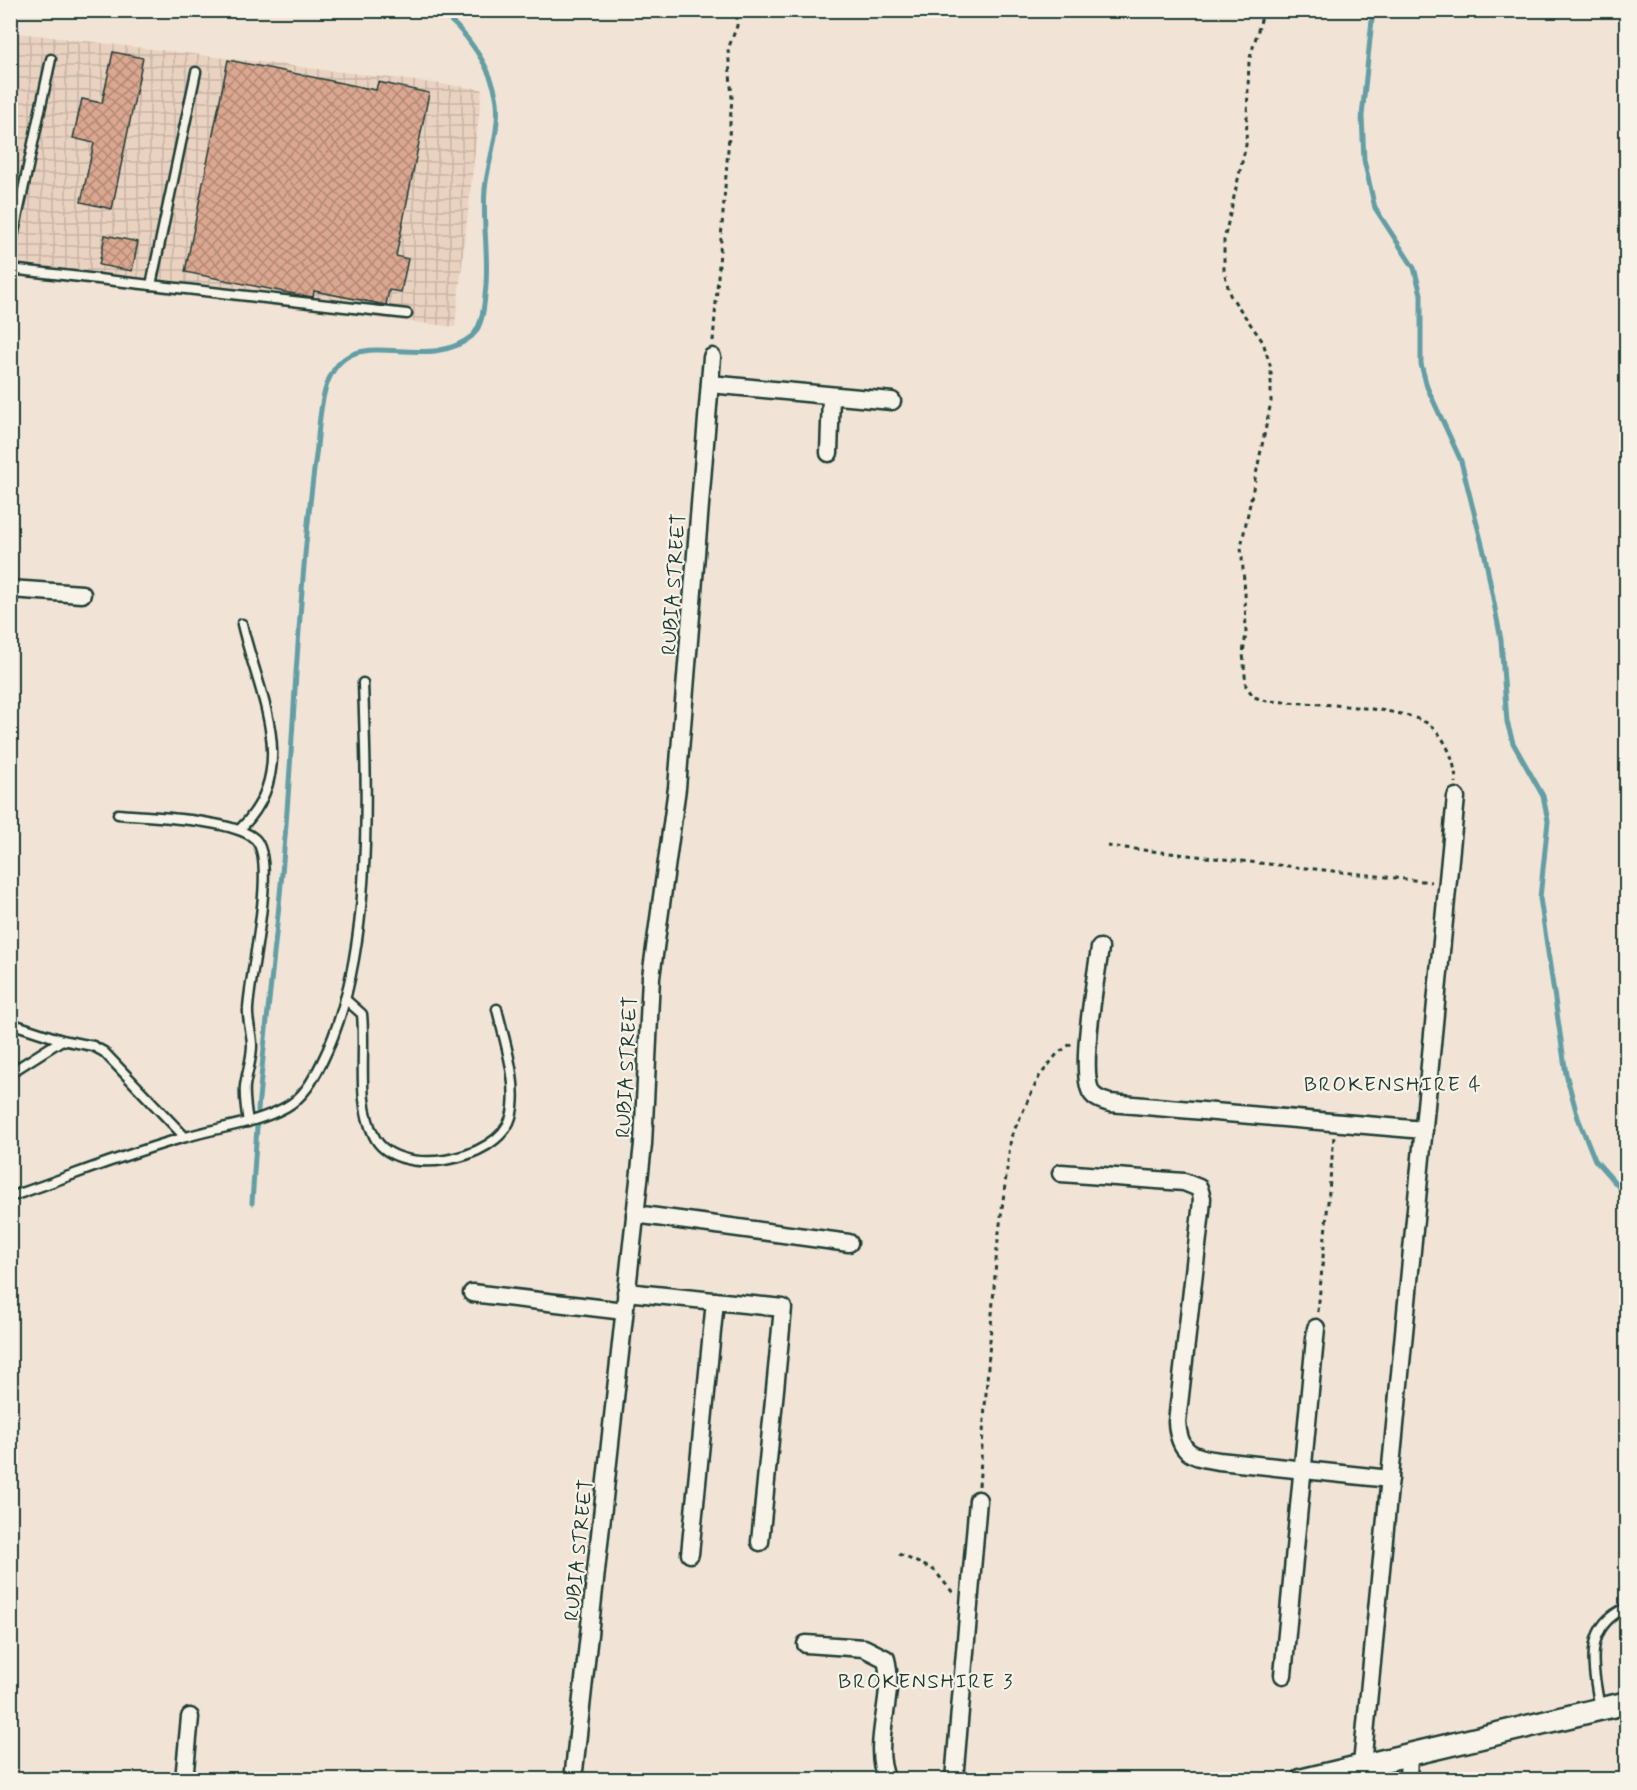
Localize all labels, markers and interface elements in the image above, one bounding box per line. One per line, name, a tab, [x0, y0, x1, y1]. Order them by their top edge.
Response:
street label: RUBIA STREET	[656, 512, 693, 656]
street label: RUBIA STREET	[610, 995, 645, 1139]
district label: BROKENSHIRE 4	[1304, 1071, 1482, 1099]
street label: RUBIA STREET	[559, 1478, 600, 1622]
district label: BROKENSHIRE 3	[838, 1668, 1014, 1696]

